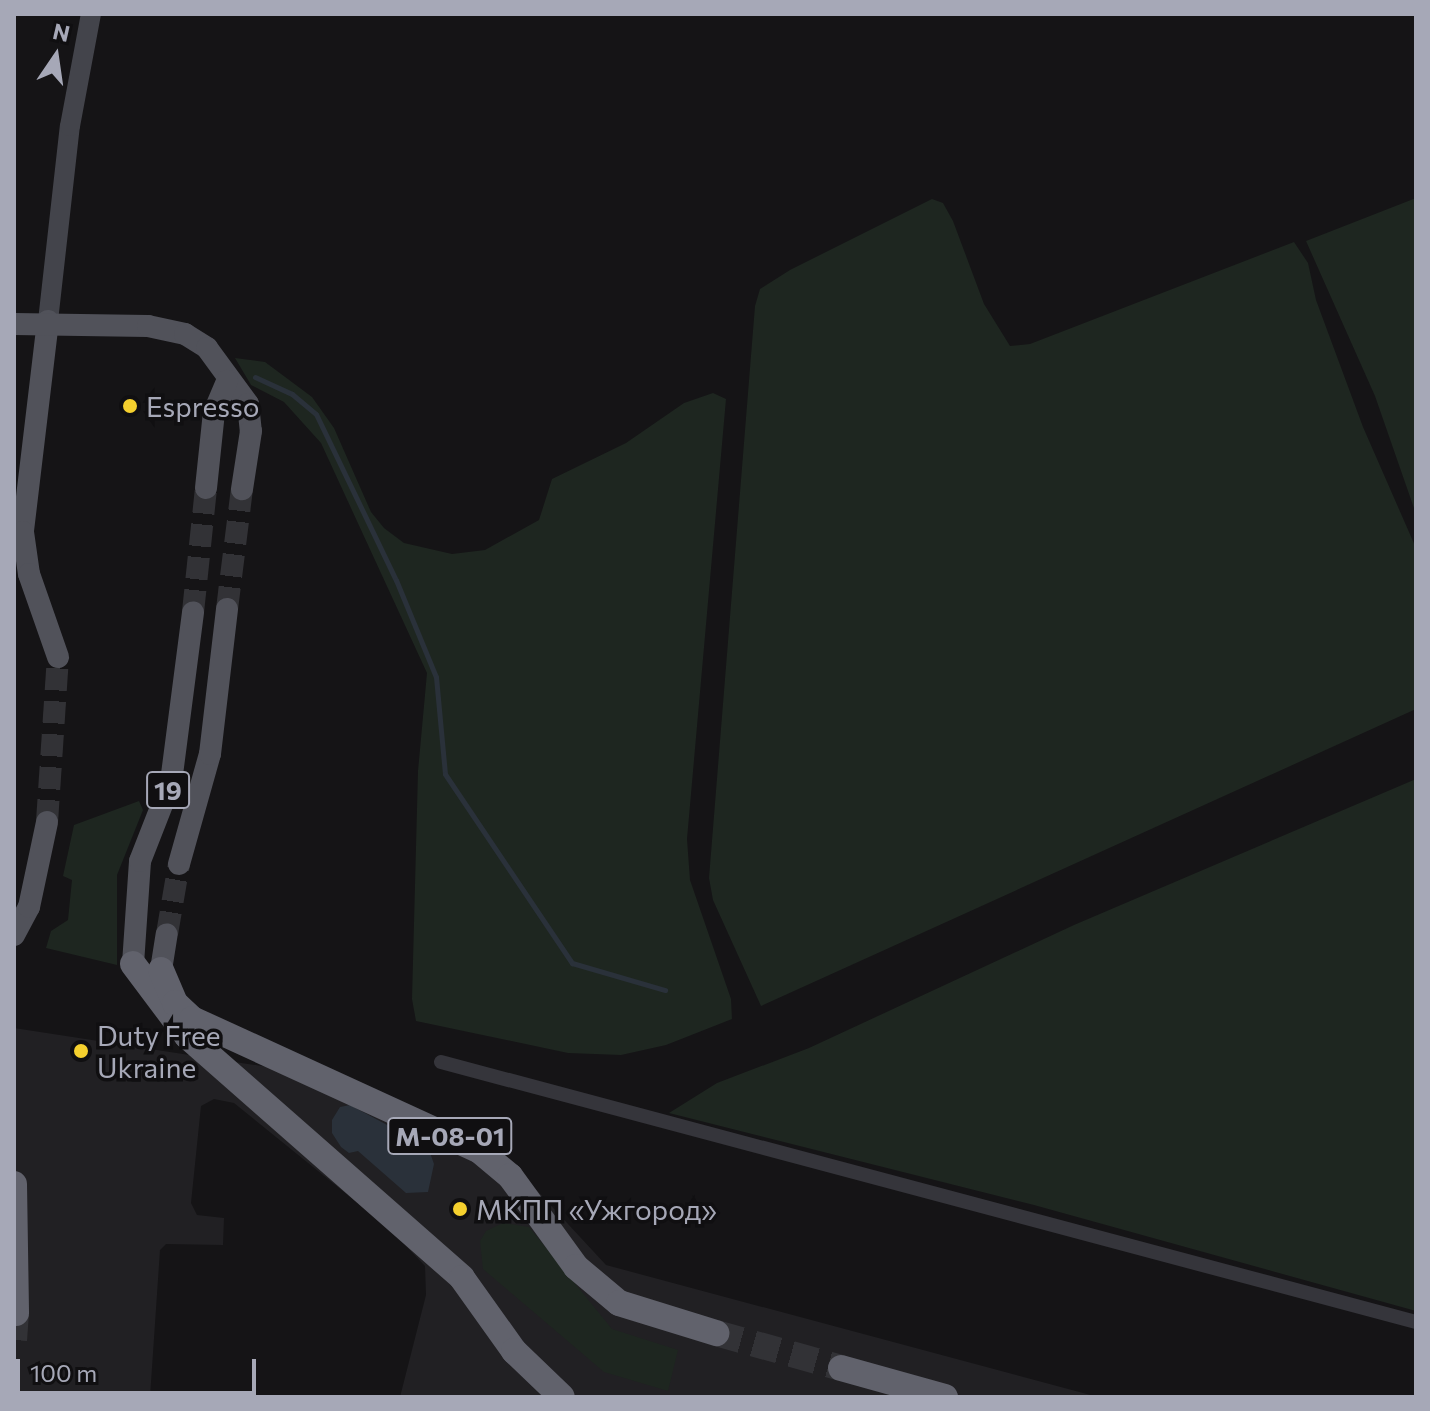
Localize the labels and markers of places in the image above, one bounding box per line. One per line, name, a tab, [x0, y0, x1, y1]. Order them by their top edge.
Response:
place label: Espresso	[146, 389, 259, 423]
marker: Espresso	[121, 397, 139, 415]
place label: Duty Free Ukraine	[97, 1018, 220, 1084]
marker: Duty Free Ukraine	[72, 1042, 90, 1060]
place label: МКПП «Ужгород»	[476, 1192, 717, 1226]
marker: МКПП «Ужгород»	[451, 1200, 469, 1218]

